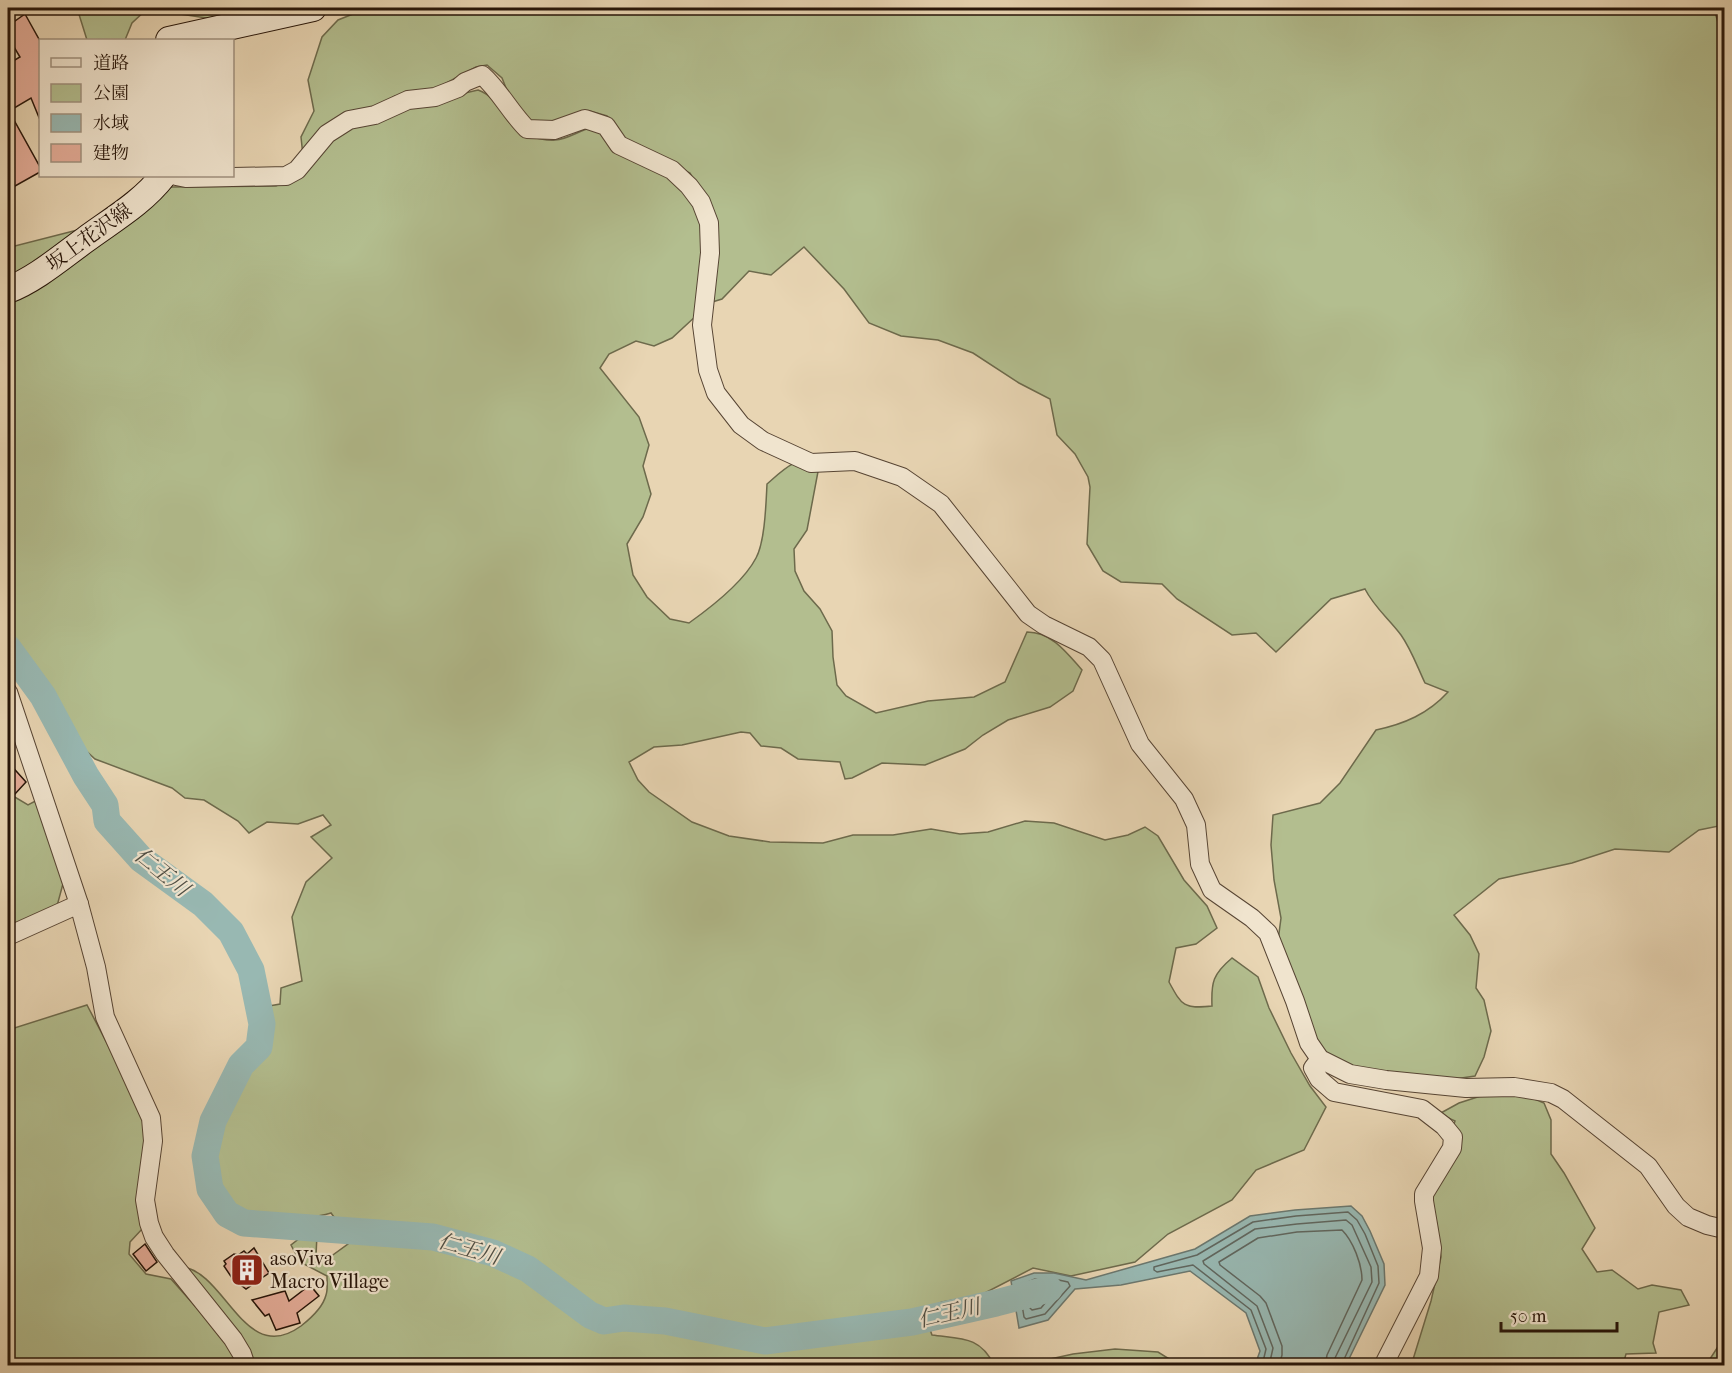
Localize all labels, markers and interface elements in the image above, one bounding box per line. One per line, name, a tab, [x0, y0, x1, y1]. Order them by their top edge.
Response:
legend	[39, 39, 234, 177]
text: 道路	[93, 53, 129, 74]
text: 公園	[93, 83, 129, 104]
text: 水域	[93, 113, 129, 134]
text: 建物	[93, 143, 129, 164]
street label: 坂上花沢線	[42, 198, 136, 276]
water label: 仁王川	[130, 843, 196, 902]
water label: 仁王川	[435, 1229, 505, 1270]
place label: asoViva Macro Village	[270, 1247, 389, 1293]
building icon: asoViva Macro Village	[229, 1252, 265, 1288]
water label: 仁王川	[916, 1294, 984, 1332]
scale bar	[1501, 1295, 1616, 1333]
text: 50 m	[1510, 1306, 1547, 1327]

